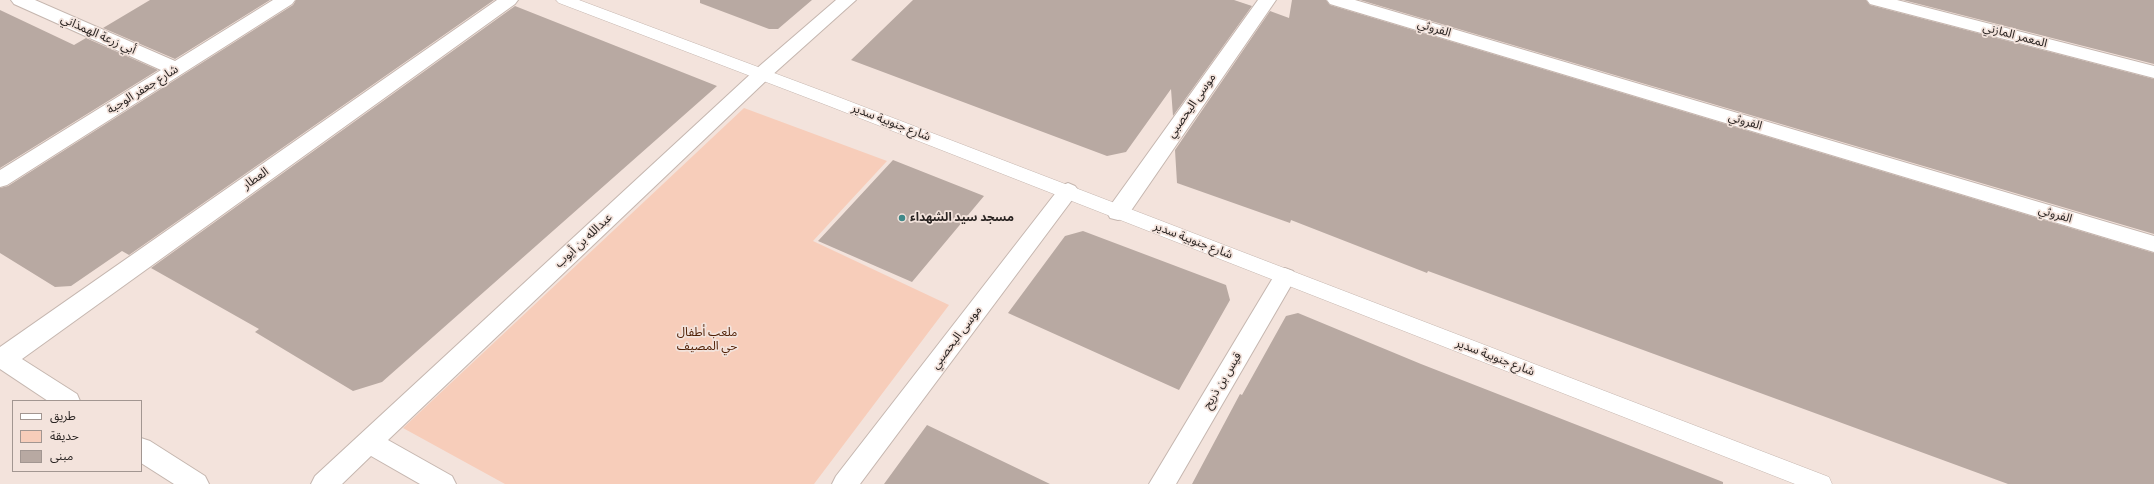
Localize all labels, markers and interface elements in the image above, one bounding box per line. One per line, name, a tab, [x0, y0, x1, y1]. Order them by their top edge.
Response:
street label: أبي زرعة الهمذاني	[58, 12, 138, 58]
street label: الفروثي	[1415, 17, 1453, 41]
street label: المعمر المازني	[1981, 21, 2049, 51]
street label: شارع جعفر الوجبة	[105, 62, 181, 118]
street label: موسى اليحصبي	[1165, 71, 1219, 141]
street label: شارع جنوبية سدير	[850, 101, 932, 145]
street label: الفروثي	[1726, 110, 1764, 134]
street label: العطار	[240, 165, 272, 193]
street label: الفروثي	[2036, 203, 2074, 227]
street label: عبدالله بن أيوب	[552, 211, 616, 271]
place label: مسجد سيد الشهداء	[910, 211, 1014, 225]
marker: مسجد سيد الشهداء	[897, 213, 907, 223]
street label: شارع جنوبية سدير	[1152, 219, 1234, 263]
street label: موسى اليحصبي	[929, 304, 985, 372]
park label: ملعب أطفال حي المصيف	[677, 326, 737, 354]
street label: شارع جنوبية سدير	[1454, 336, 1536, 380]
street label: قيس بن ذريح	[1200, 350, 1246, 412]
legend	[12, 400, 142, 472]
text: طريق	[50, 406, 76, 425]
text: حديقة	[50, 426, 79, 445]
text: مبنى	[50, 446, 73, 465]

